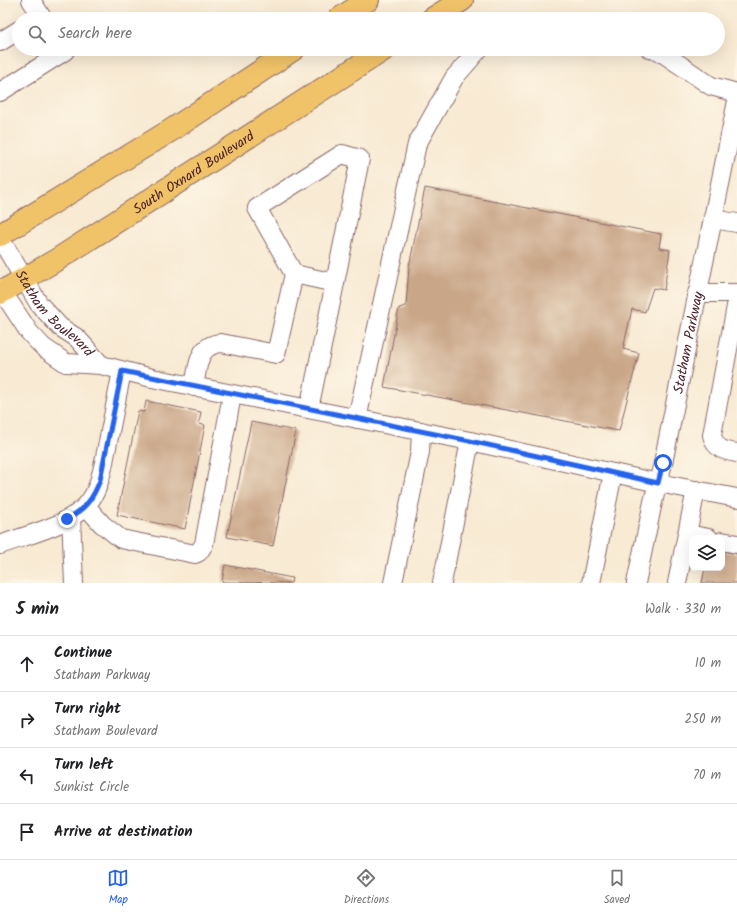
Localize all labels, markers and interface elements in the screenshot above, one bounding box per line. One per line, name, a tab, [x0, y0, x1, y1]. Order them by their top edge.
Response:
search box	[12, 12, 725, 56]
text: Search here	[58, 22, 132, 46]
icon: search	[26, 23, 48, 45]
street label: South Oxnard Boulevard	[129, 125, 260, 220]
street label: Statham Boulevard	[9, 266, 100, 363]
street label: Statham Parkway	[667, 289, 710, 396]
route start	[654, 454, 672, 472]
route end	[58, 510, 76, 528]
map controls	[689, 535, 725, 571]
button: layers	[689, 535, 725, 571]
text: 5 min	[16, 596, 59, 623]
text: Walk · 330 m	[645, 599, 721, 620]
text: Continue	[54, 641, 112, 665]
icon: ahead	[16, 653, 38, 675]
text: 10 m	[695, 653, 721, 674]
text: Statham Parkway	[54, 665, 150, 686]
text: Turn right	[54, 697, 121, 721]
icon: right	[16, 709, 38, 731]
text: 250 m	[684, 709, 721, 730]
text: Statham Boulevard	[54, 721, 158, 742]
text: Turn left	[54, 753, 114, 777]
icon: left	[16, 765, 38, 787]
text: 70 m	[693, 765, 721, 786]
text: Sunkist Circle	[54, 777, 129, 798]
text: Arrive at destination	[54, 820, 193, 844]
icon: arrive	[16, 821, 38, 843]
tab: Map	[107, 867, 129, 909]
tab: Directions	[344, 867, 389, 909]
tab: Saved	[604, 867, 630, 909]

